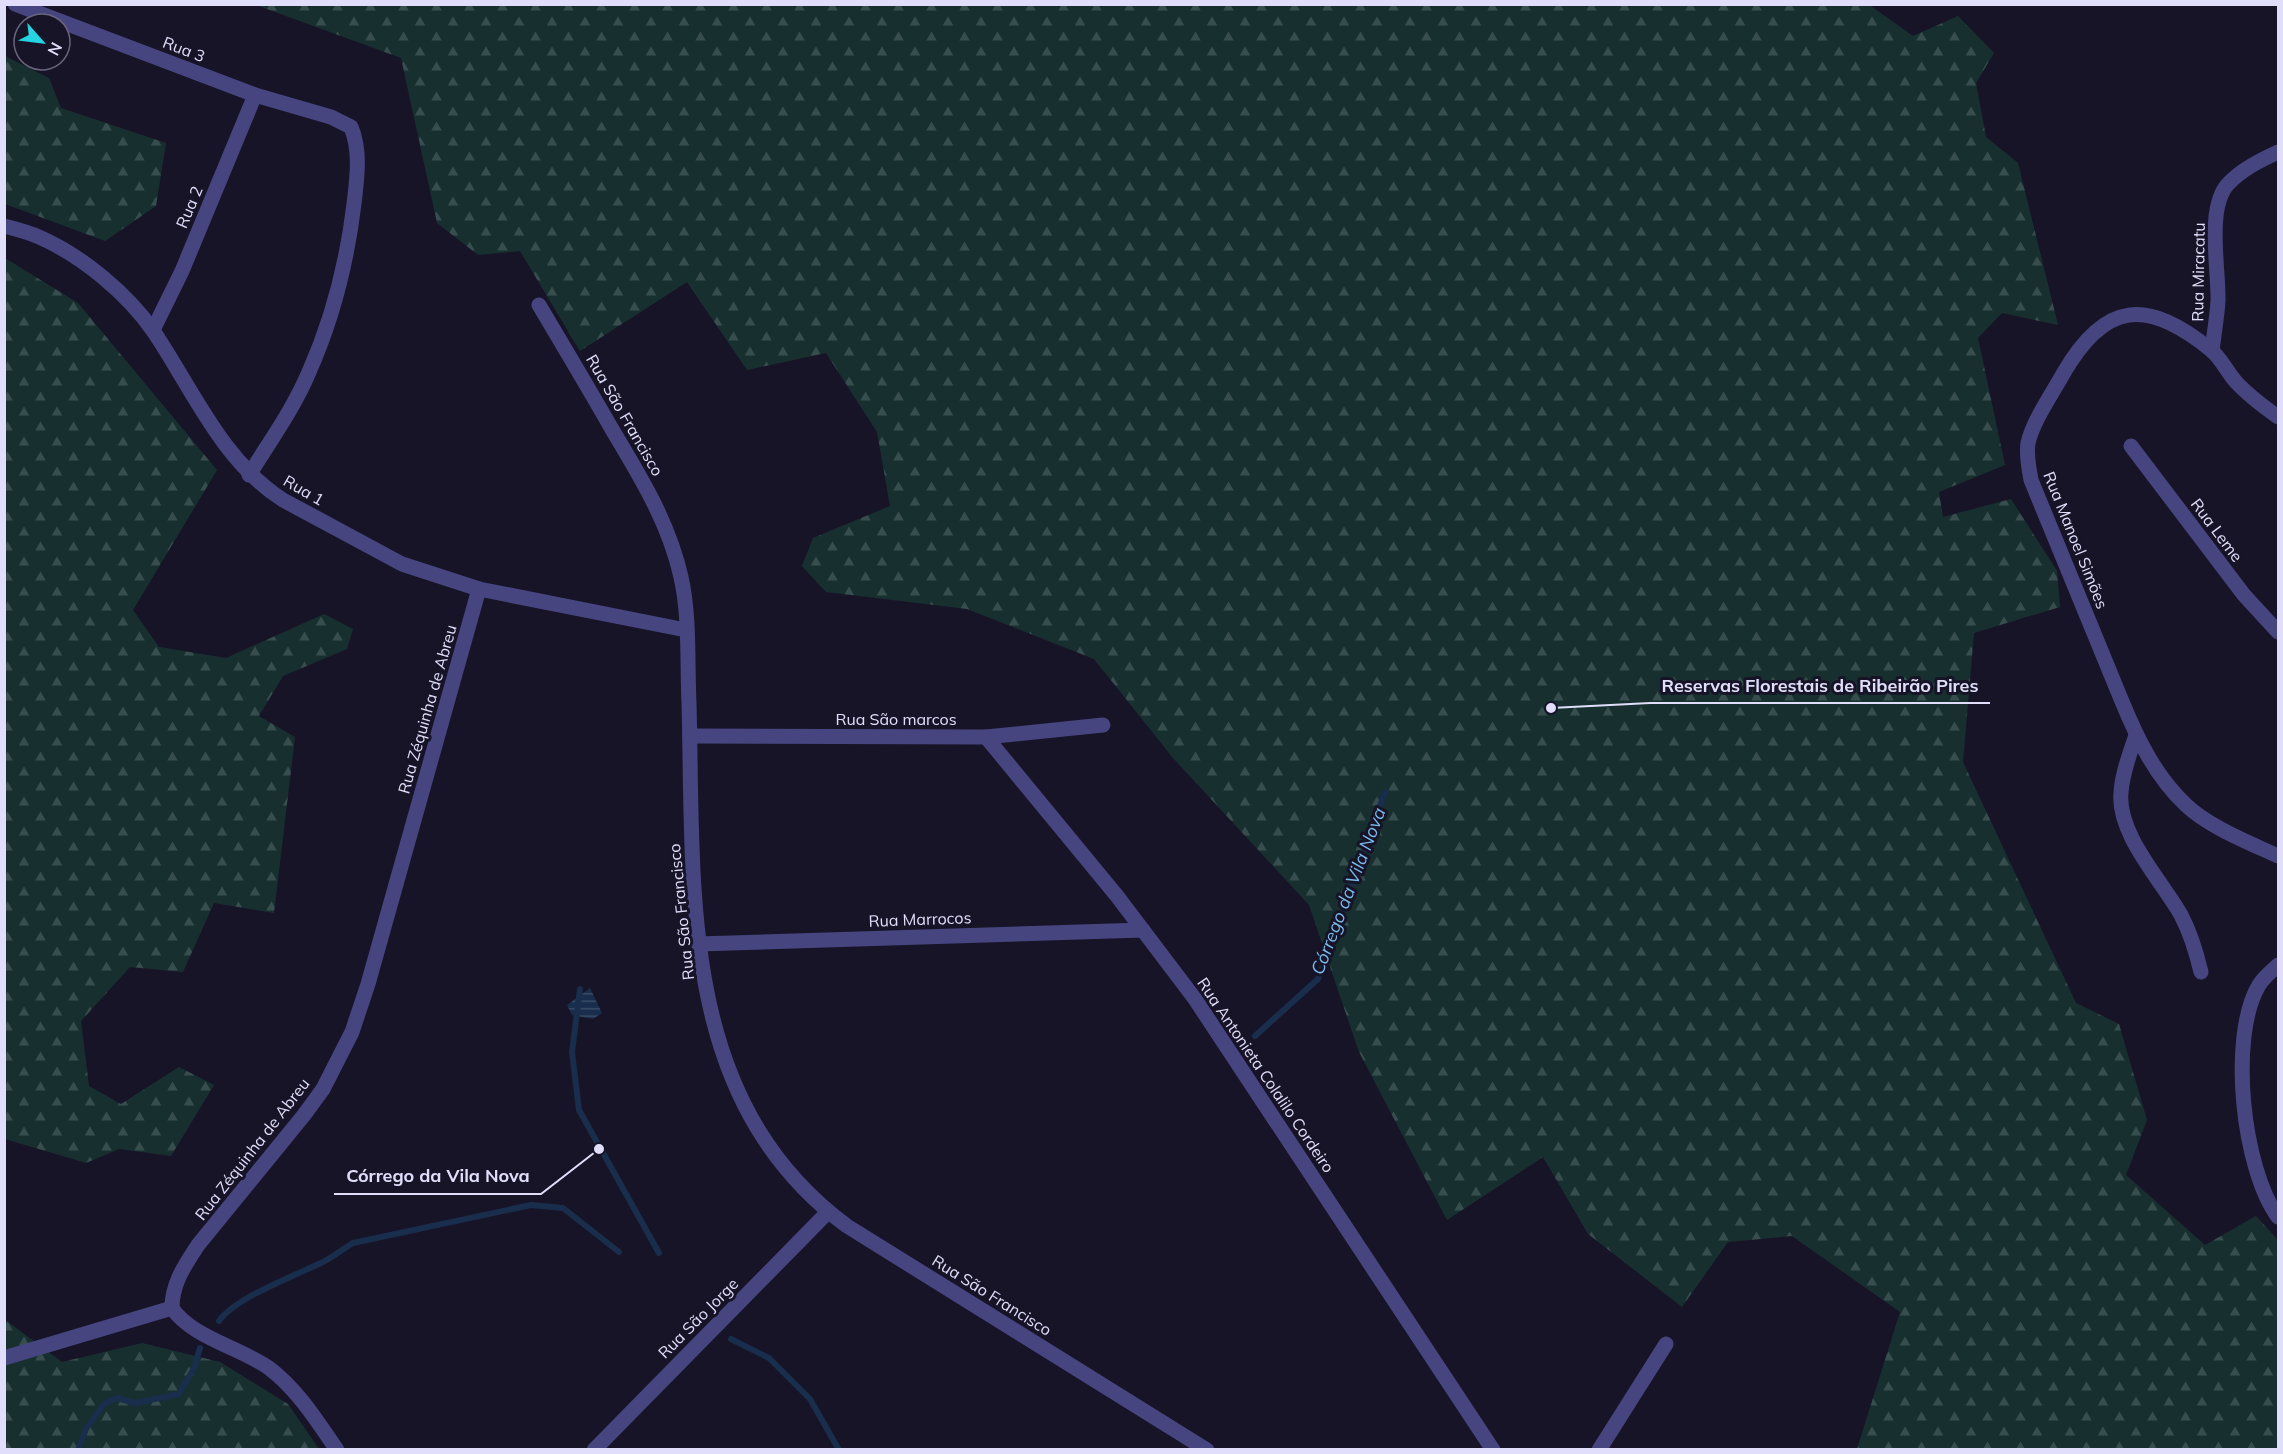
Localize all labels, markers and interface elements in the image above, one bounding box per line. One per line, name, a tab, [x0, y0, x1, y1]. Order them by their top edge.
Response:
north arrow	[12, 12, 72, 72]
street label: Rua 3	[160, 32, 208, 66]
text: N	[44, 39, 67, 59]
street label: Rua 2	[171, 183, 207, 231]
street label: Rua Miracatu	[2187, 222, 2209, 322]
street label: Rua São Francisco	[582, 351, 668, 479]
street label: Rua Manoel Simões	[2039, 468, 2113, 612]
street label: Rua 1	[280, 470, 328, 510]
street label: Rua Leme	[2187, 494, 2247, 566]
street label: Rua Zéquinha de Abreu	[393, 622, 461, 796]
callout: Reservas Florestais de Ribeirão Pires	[1650, 667, 1990, 703]
text: Reservas Florestais de Ribeirão Pires	[1662, 674, 1978, 697]
street label: Rua São marcos	[835, 709, 957, 729]
water label: Córrego da Vila Nova	[1306, 804, 1391, 978]
street label: Rua São Francisco	[664, 843, 698, 981]
street label: Rua Marrocos	[868, 907, 972, 931]
street label: Rua Antonieta Colalilo Cordeiro	[1193, 974, 1339, 1176]
street label: Rua Zéquinha de Abreu	[190, 1074, 314, 1224]
callout: Córrego da Vila Nova	[334, 1158, 541, 1194]
text: Córrego da Vila Nova	[346, 1164, 530, 1187]
street label: Rua São Francisco	[929, 1250, 1055, 1340]
street label: Rua São Jorge	[654, 1274, 742, 1362]

